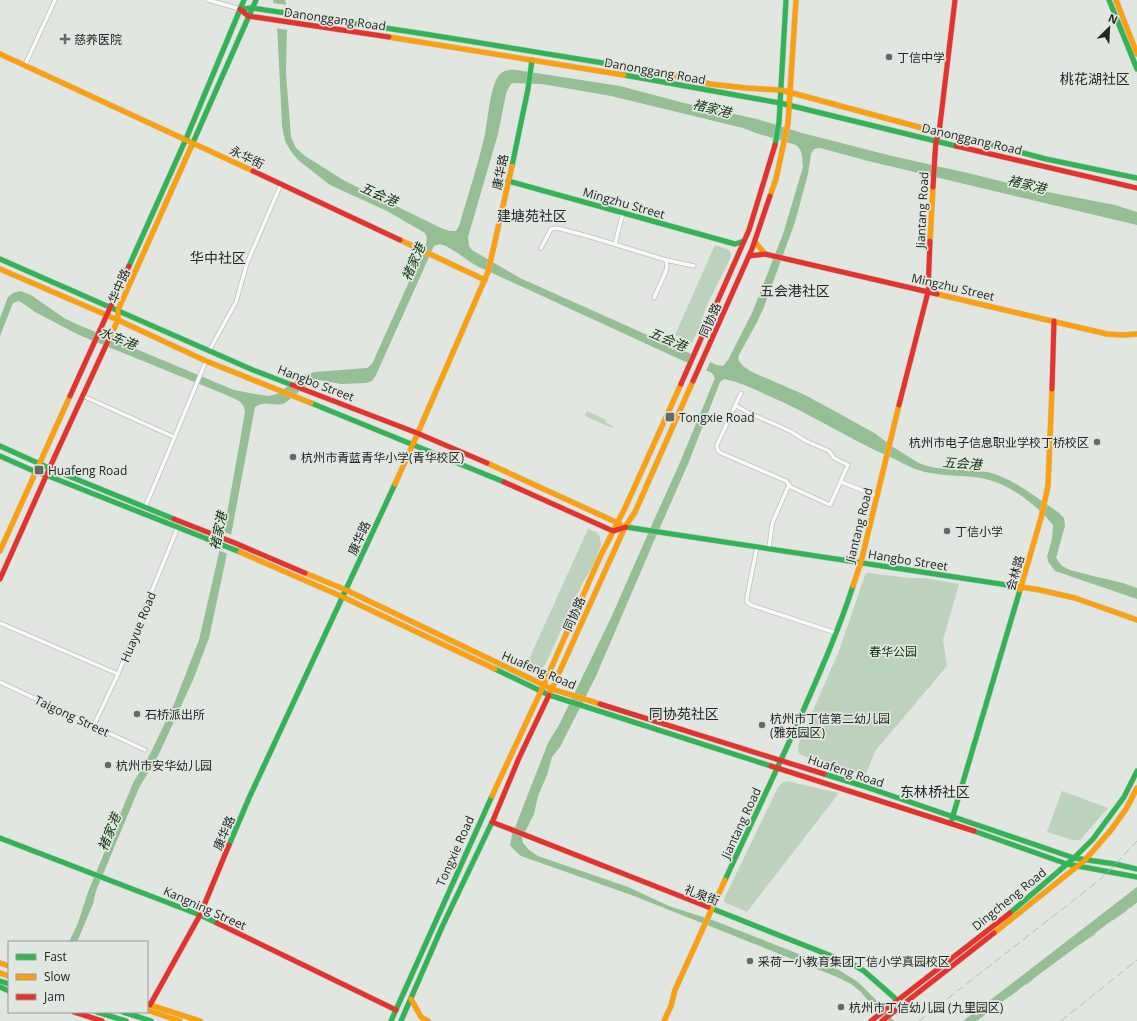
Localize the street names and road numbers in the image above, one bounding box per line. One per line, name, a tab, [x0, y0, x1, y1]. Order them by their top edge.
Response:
street label: Danonggang Road	[283, 3, 387, 35]
street label: Danonggang Road	[603, 54, 707, 88]
street label: Danonggang Road	[920, 119, 1024, 159]
street label: 永华街	[227, 141, 267, 173]
street label: 康华路	[488, 153, 512, 191]
street label: Jiantang Road	[911, 171, 932, 250]
street label: Mingzhu Street	[581, 183, 667, 223]
street label: 华中路	[104, 266, 134, 306]
street label: Mingzhu Street	[910, 269, 996, 305]
street label: 同协路	[695, 300, 725, 340]
street label: Hangbo Street	[275, 361, 357, 405]
street label: Jiantang Road	[841, 486, 877, 565]
street label: 康华路	[344, 518, 374, 558]
street label: Hangbo Street	[867, 545, 949, 575]
street label: 会林路	[1002, 553, 1028, 593]
street label: Huayue Road	[116, 589, 160, 665]
street label: 同协路	[559, 594, 589, 634]
street label: Huafeng Road	[499, 647, 579, 693]
street label: Taigong Street	[32, 691, 112, 741]
street label: Huafeng Road	[806, 751, 886, 791]
street label: Jiantang Road	[717, 785, 765, 862]
street label: 康华路	[209, 813, 239, 853]
street label: Tongxie Road	[432, 813, 478, 889]
street label: Dingcheng Road	[968, 864, 1050, 934]
street label: 礼泉街	[682, 881, 722, 909]
street label: Kangning Street	[161, 882, 249, 934]

